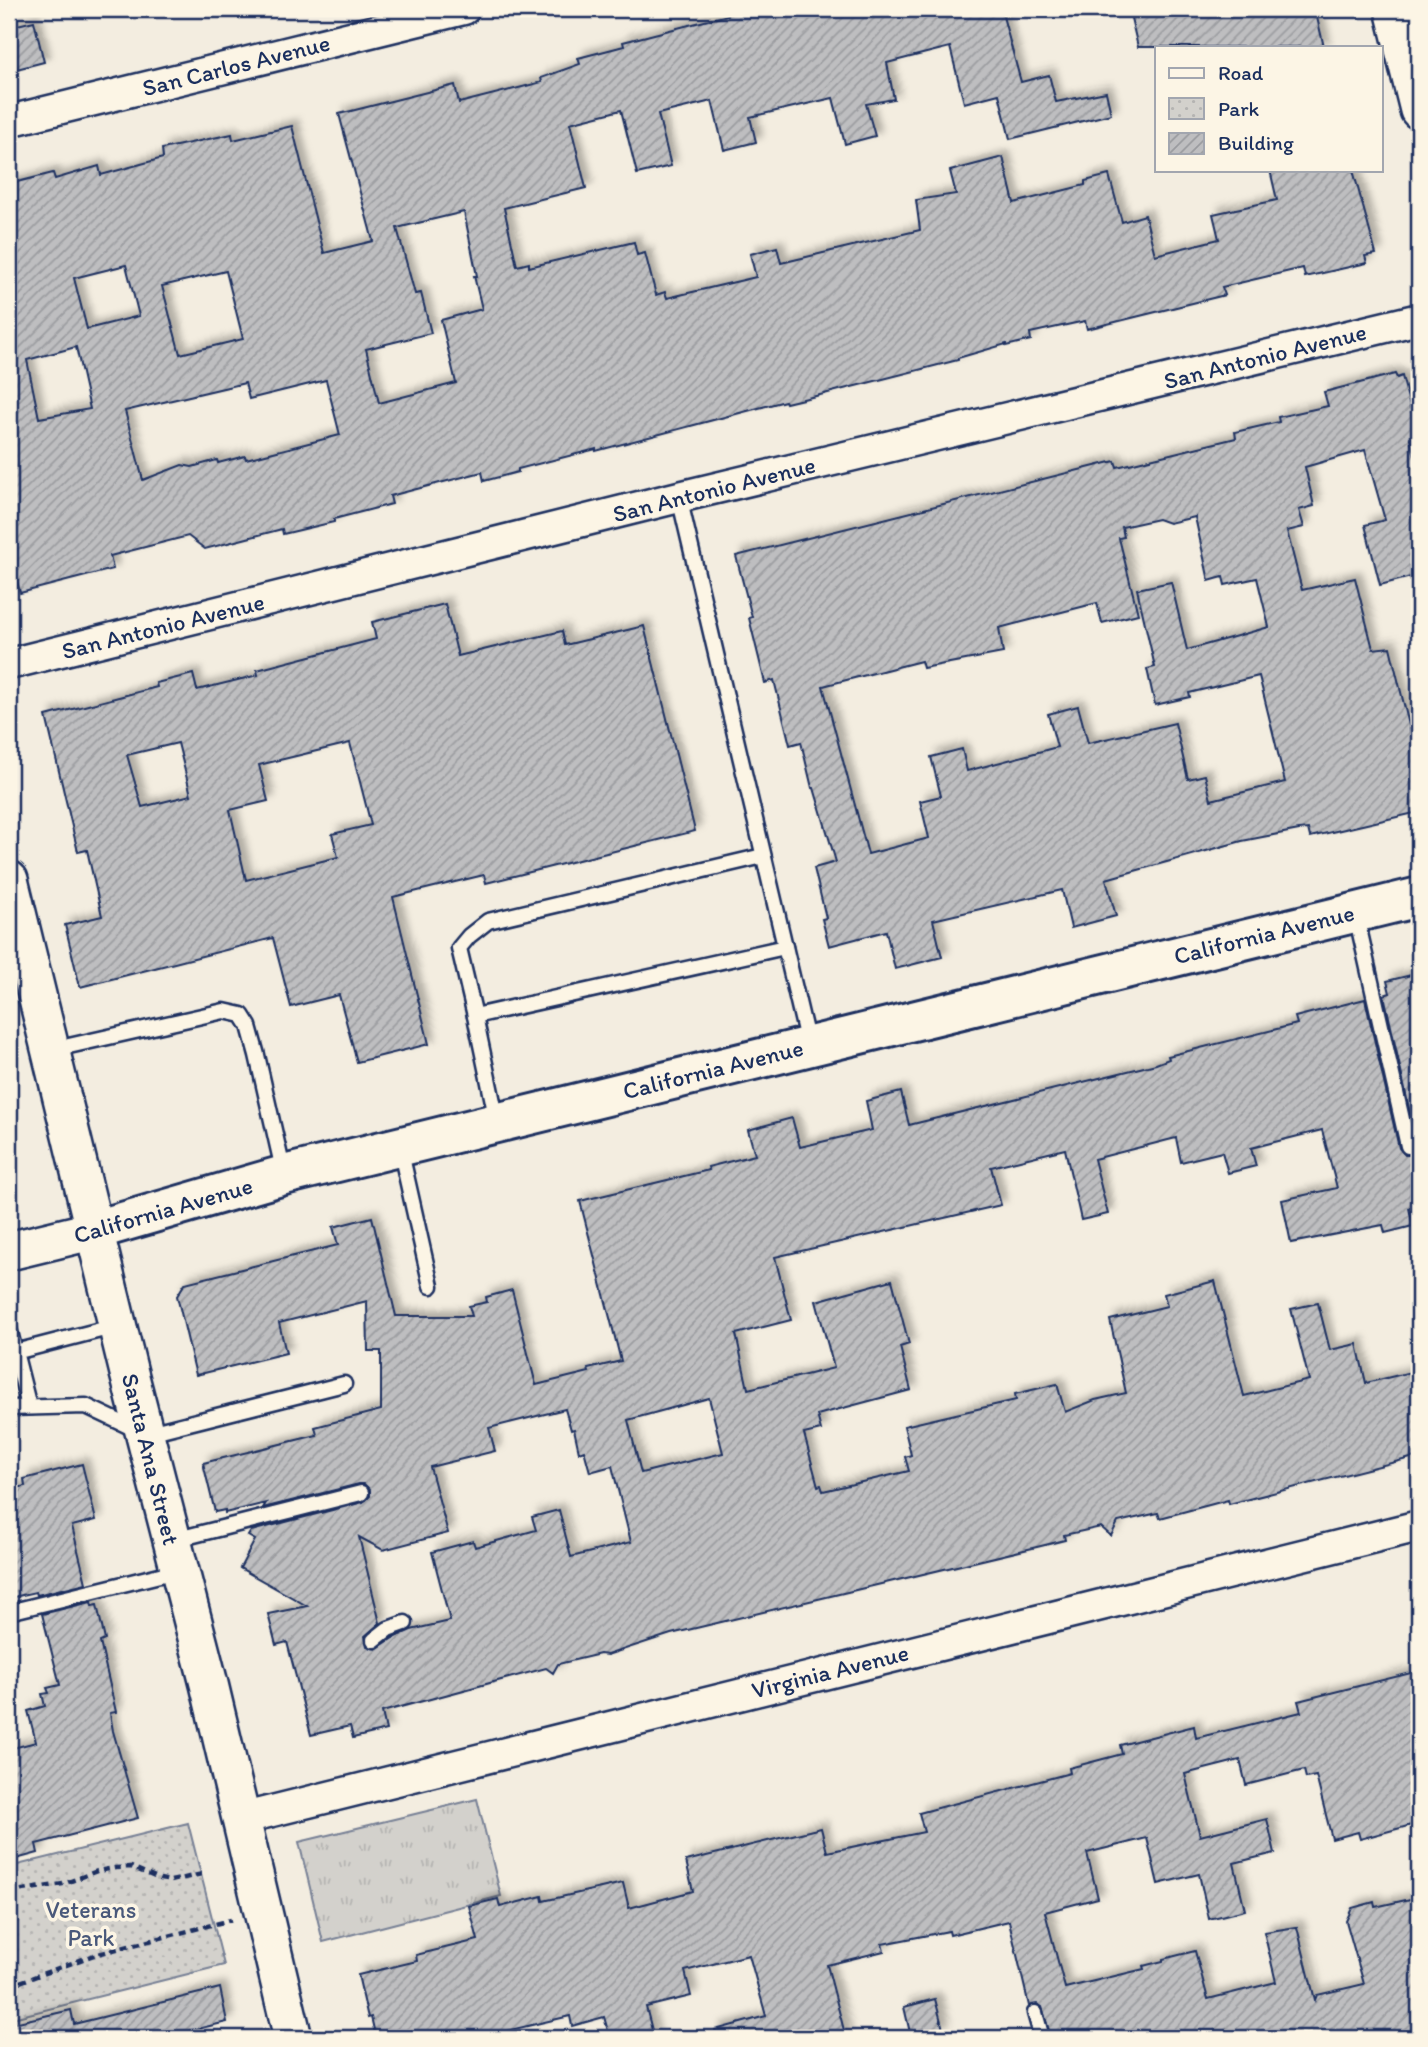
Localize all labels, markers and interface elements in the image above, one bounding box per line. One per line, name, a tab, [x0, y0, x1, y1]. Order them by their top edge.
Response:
street label: San Carlos Avenue	[139, 28, 333, 102]
legend	[1155, 46, 1382, 172]
text: Road	[1218, 60, 1264, 85]
text: Park	[1218, 96, 1260, 121]
text: Building	[1218, 130, 1294, 155]
street label: San Antonio Avenue	[1161, 317, 1369, 395]
street label: San Antonio Avenue	[610, 450, 818, 528]
street label: San Antonio Avenue	[59, 587, 267, 665]
street label: California Avenue	[1171, 898, 1357, 970]
street label: California Avenue	[620, 1033, 806, 1105]
street label: California Avenue	[70, 1171, 256, 1249]
street label: Santa Ana Street	[116, 1370, 186, 1548]
street label: Virginia Avenue	[748, 1637, 912, 1705]
park label: Veterans Park	[46, 1895, 136, 1952]

